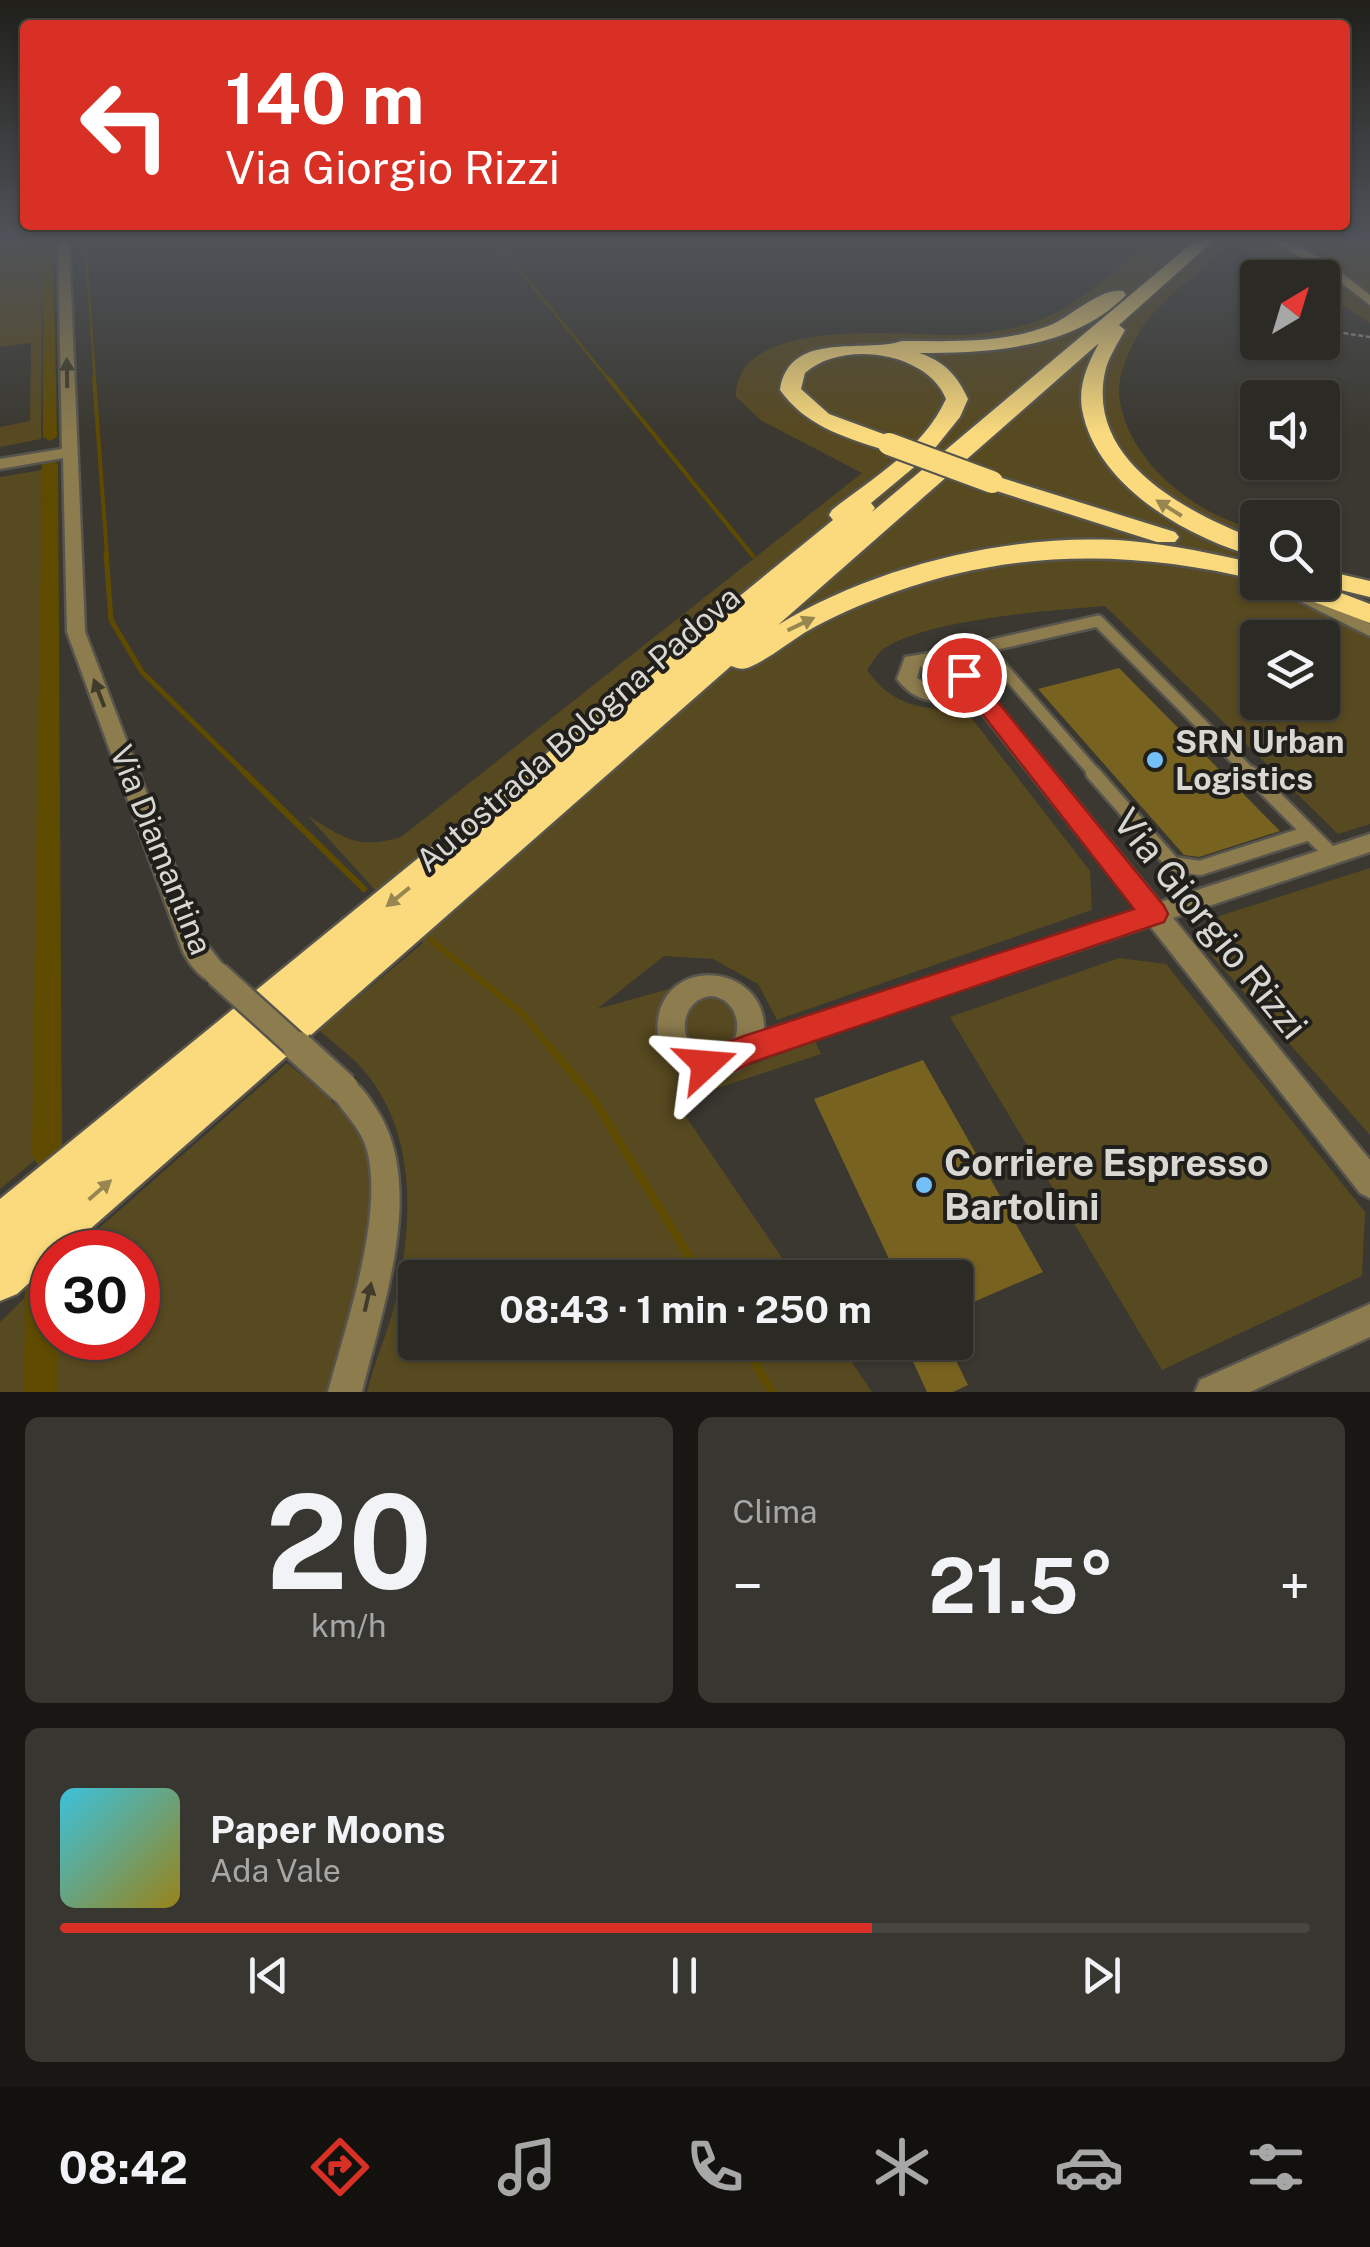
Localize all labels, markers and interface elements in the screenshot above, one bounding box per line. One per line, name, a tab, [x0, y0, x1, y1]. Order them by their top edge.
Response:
text: 140 m	[225, 57, 424, 140]
icon: left	[60, 60, 190, 190]
text: Via Giorgio Rizzi	[225, 141, 560, 194]
north arrow	[1240, 260, 1340, 360]
map controls	[1240, 260, 1340, 720]
one-way arrow	[58, 356, 74, 388]
button: sound	[1240, 380, 1340, 480]
one-way arrow	[1156, 500, 1183, 518]
button: search	[1240, 500, 1340, 600]
street label: Autostrada Bologna-Padova	[408, 578, 747, 879]
one-way arrow	[786, 616, 815, 633]
button: layers	[1240, 620, 1340, 720]
pin	[922, 633, 1007, 718]
icon: arrive	[937, 648, 992, 703]
one-way arrow	[90, 678, 106, 708]
place label: SRN Urban Logistics	[1175, 723, 1344, 797]
street label: Via Diamantina	[103, 740, 220, 960]
marker: SRN Urban Logistics	[1144, 749, 1166, 771]
street label: Via Giorgio Rizzi	[1104, 800, 1317, 1048]
one-way arrow	[386, 886, 411, 907]
position arrow	[654, 1012, 758, 1116]
place label: Corriere Espresso Bartolini	[944, 1140, 1269, 1229]
marker: Corriere Espresso Bartolini	[913, 1174, 935, 1196]
one-way arrow	[87, 1180, 112, 1202]
speed limit sign: 30	[30, 1230, 160, 1360]
one-way arrow	[361, 1281, 376, 1312]
text: 08:43 · 1 min · 250 m	[499, 1287, 872, 1332]
text: 20	[266, 1466, 432, 1618]
text: Clima	[733, 1493, 818, 1530]
text: 21.5°	[928, 1542, 1114, 1630]
text: −	[733, 1554, 763, 1618]
text: +	[1280, 1554, 1310, 1618]
text: km/h	[311, 1607, 386, 1644]
text: Paper Moons	[210, 1807, 445, 1852]
text: Ada Vale	[210, 1852, 341, 1889]
icon: previous	[241, 1948, 296, 2003]
icon: pause	[657, 1948, 712, 2003]
icon: next	[1074, 1948, 1129, 2003]
icon: directions	[305, 2132, 375, 2202]
icon: music	[492, 2132, 562, 2202]
icon: phone	[680, 2132, 750, 2202]
icon: climate	[867, 2132, 937, 2202]
icon: car	[1054, 2132, 1124, 2202]
icon: filters	[1241, 2132, 1311, 2202]
text: 08:42	[59, 2141, 188, 2194]

